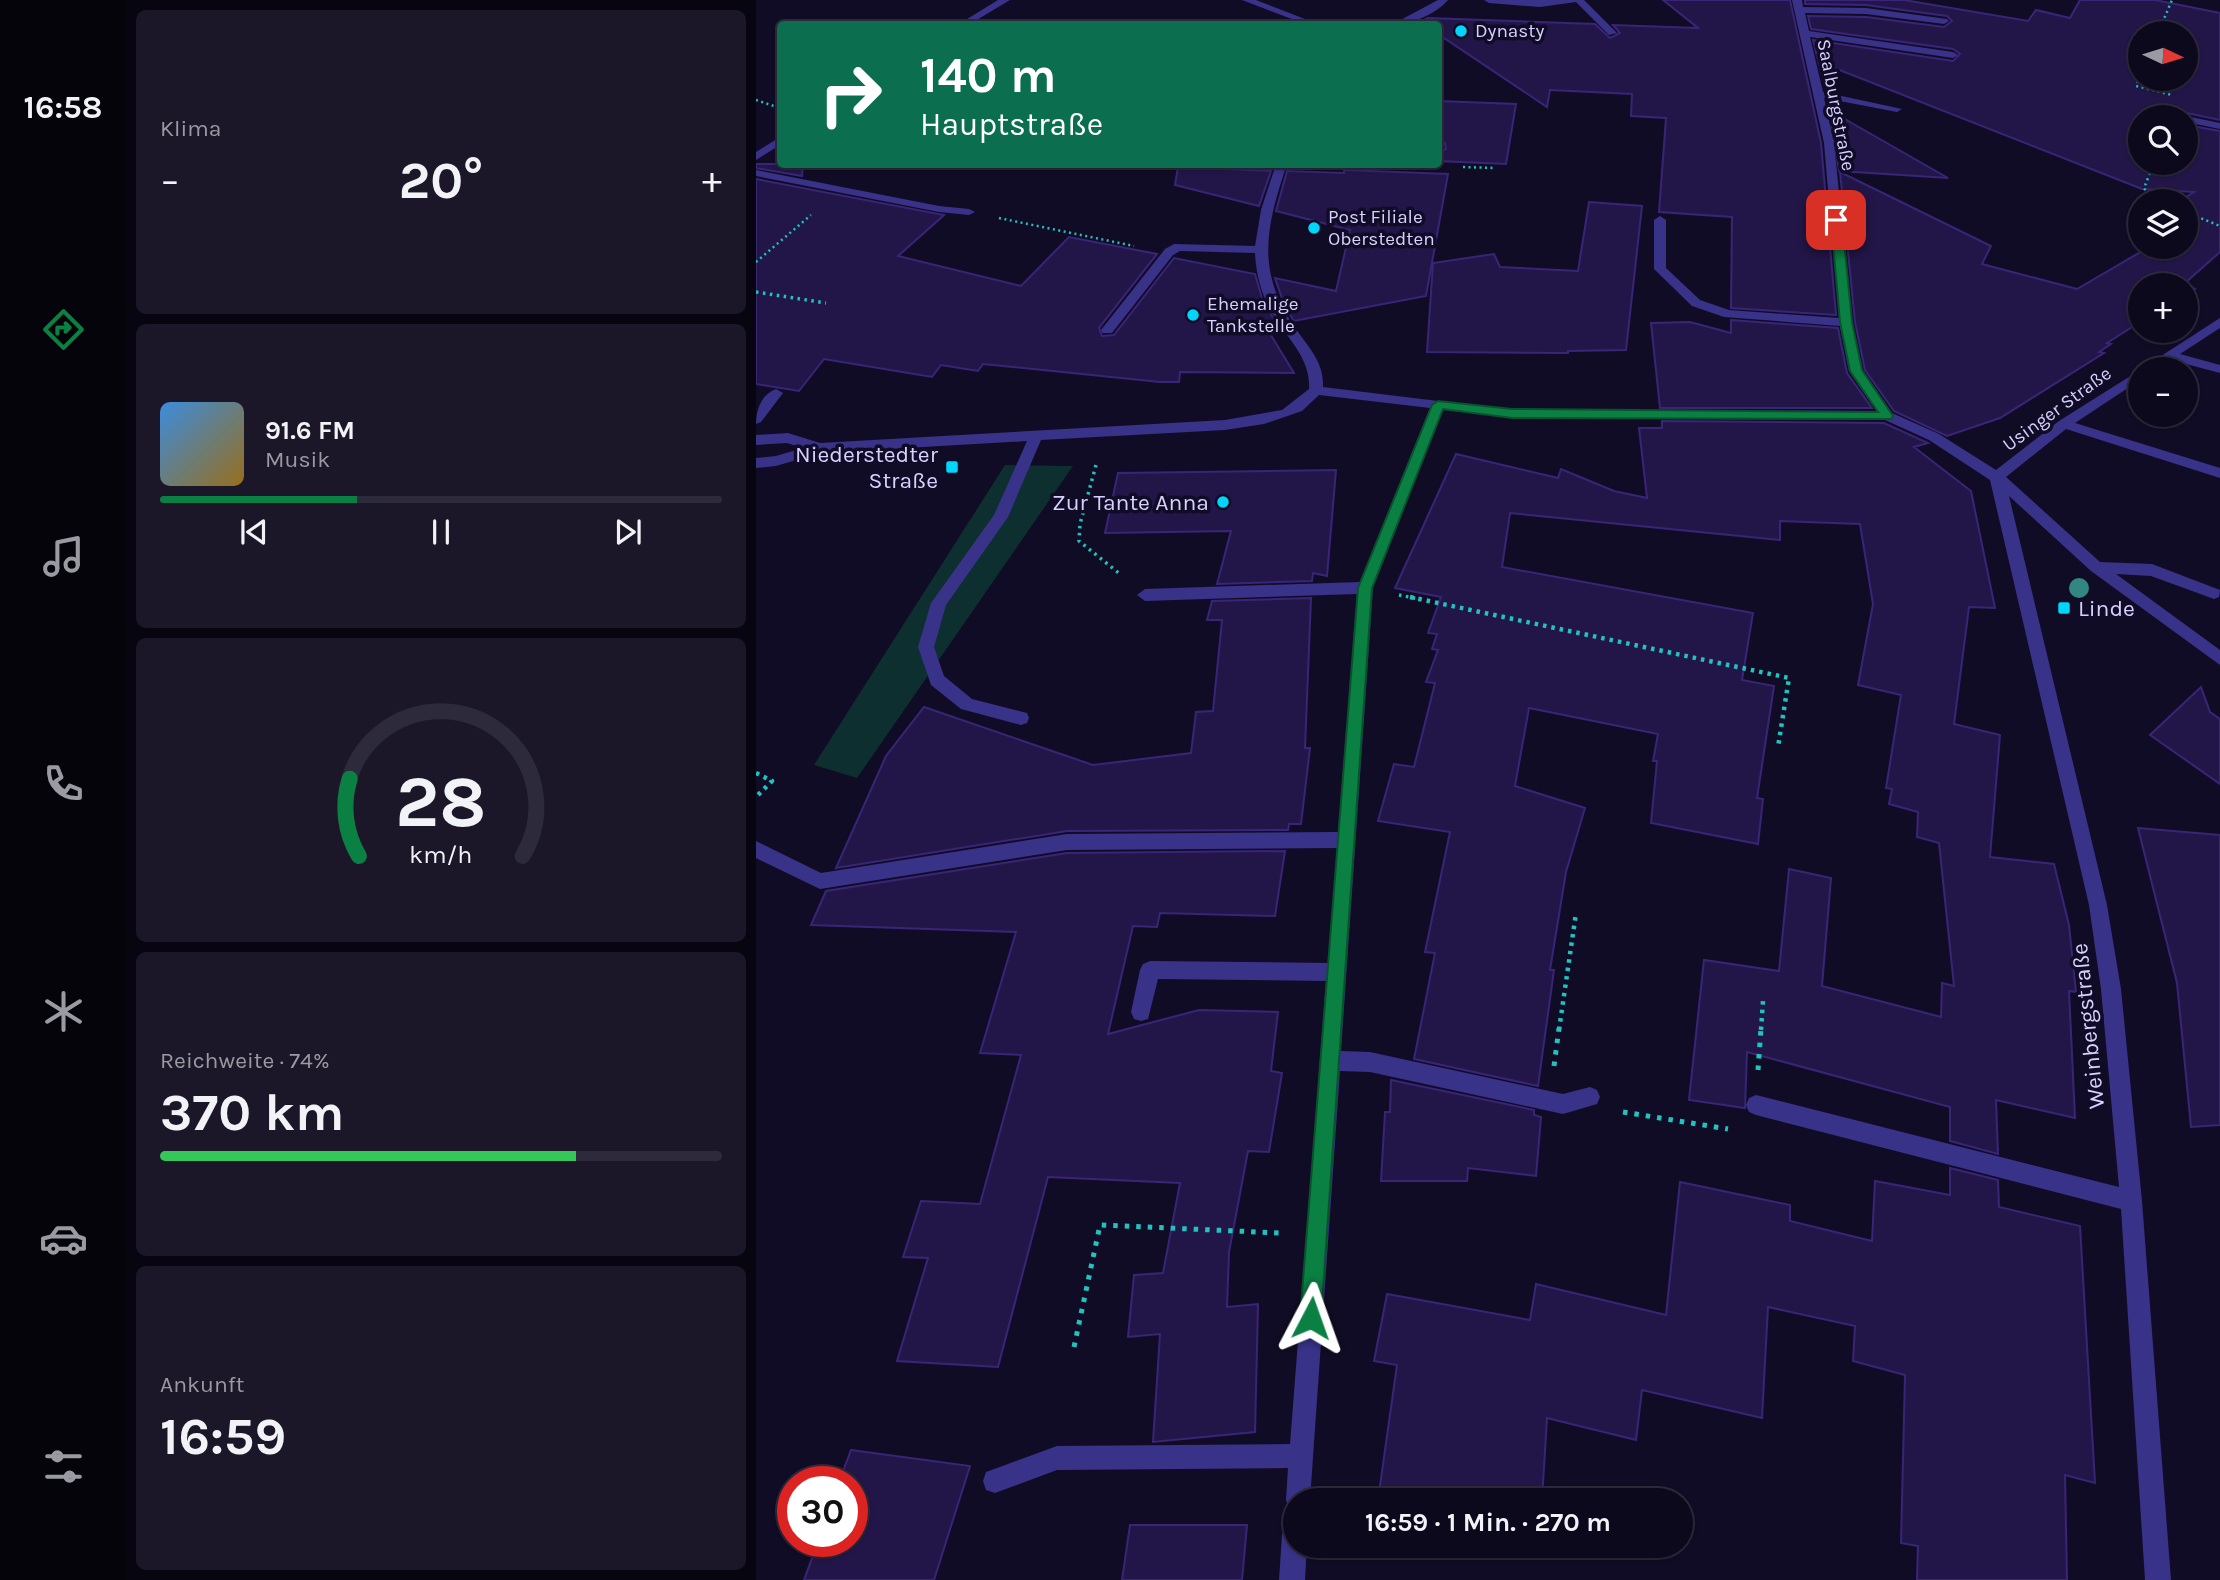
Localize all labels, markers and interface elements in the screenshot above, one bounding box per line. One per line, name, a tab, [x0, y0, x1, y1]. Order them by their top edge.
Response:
place label: Dynasty	[1475, 20, 1544, 42]
north arrow	[2128, 21, 2198, 91]
map controls	[2128, 21, 2198, 427]
marker: Dynasty	[1453, 23, 1469, 39]
street label: Saalburgstraße	[1812, 37, 1860, 173]
text: 140 m	[920, 47, 1057, 104]
icon: right	[805, 49, 896, 140]
text: 16:58	[24, 89, 102, 126]
button: search	[2128, 105, 2198, 175]
text: Hauptstraße	[920, 106, 1103, 143]
text: Klima	[160, 115, 221, 142]
text: 20°	[399, 150, 483, 211]
text: −	[160, 158, 180, 203]
text: +	[702, 158, 722, 203]
button: layers	[2128, 189, 2198, 259]
pin	[1806, 190, 1866, 250]
icon: arrive	[1817, 201, 1855, 239]
place label: Post Filiale Oberstedten	[1328, 206, 1435, 250]
marker: Post Filiale Oberstedten	[1306, 220, 1322, 236]
button: +	[2128, 273, 2198, 343]
place label: Ehemalige Tankstelle	[1207, 293, 1299, 337]
icon: directions	[39, 305, 88, 354]
marker: Ehemalige Tankstelle	[1185, 307, 1201, 323]
button: −	[2128, 357, 2198, 427]
street label: Usinger Straße	[1998, 362, 2116, 456]
text: 91.6 FM	[265, 415, 355, 446]
place label: Niederstedter Straße	[795, 441, 939, 494]
text: Musik	[265, 446, 330, 473]
marker: Niederstedter Straße	[944, 459, 960, 475]
place label: Zur Tante Anna	[1052, 489, 1209, 516]
marker: Zur Tante Anna	[1215, 494, 1231, 510]
icon: previous	[235, 513, 273, 551]
icon: pause	[422, 513, 460, 551]
icon: next	[609, 513, 647, 551]
icon: music	[39, 532, 88, 581]
place label: Linde	[2078, 595, 2135, 622]
marker: Linde	[2056, 600, 2072, 616]
icon: phone	[39, 759, 88, 808]
text: 28	[395, 759, 487, 844]
text: km/h	[409, 840, 473, 869]
street label: Weinbergstraße	[2066, 942, 2110, 1110]
icon: climate	[39, 987, 88, 1036]
text: Reichweite · 74%	[160, 1047, 330, 1074]
text: 370 km	[160, 1082, 344, 1143]
icon: car	[39, 1214, 88, 1263]
position arrow	[1274, 1281, 1348, 1355]
text: Ankunft	[160, 1371, 244, 1398]
text: 16:59	[160, 1406, 286, 1467]
icon: filters	[39, 1442, 88, 1491]
speed limit sign: 30	[777, 1466, 868, 1557]
text: 16:59 · 1 Min. · 270 m	[1365, 1507, 1611, 1538]

